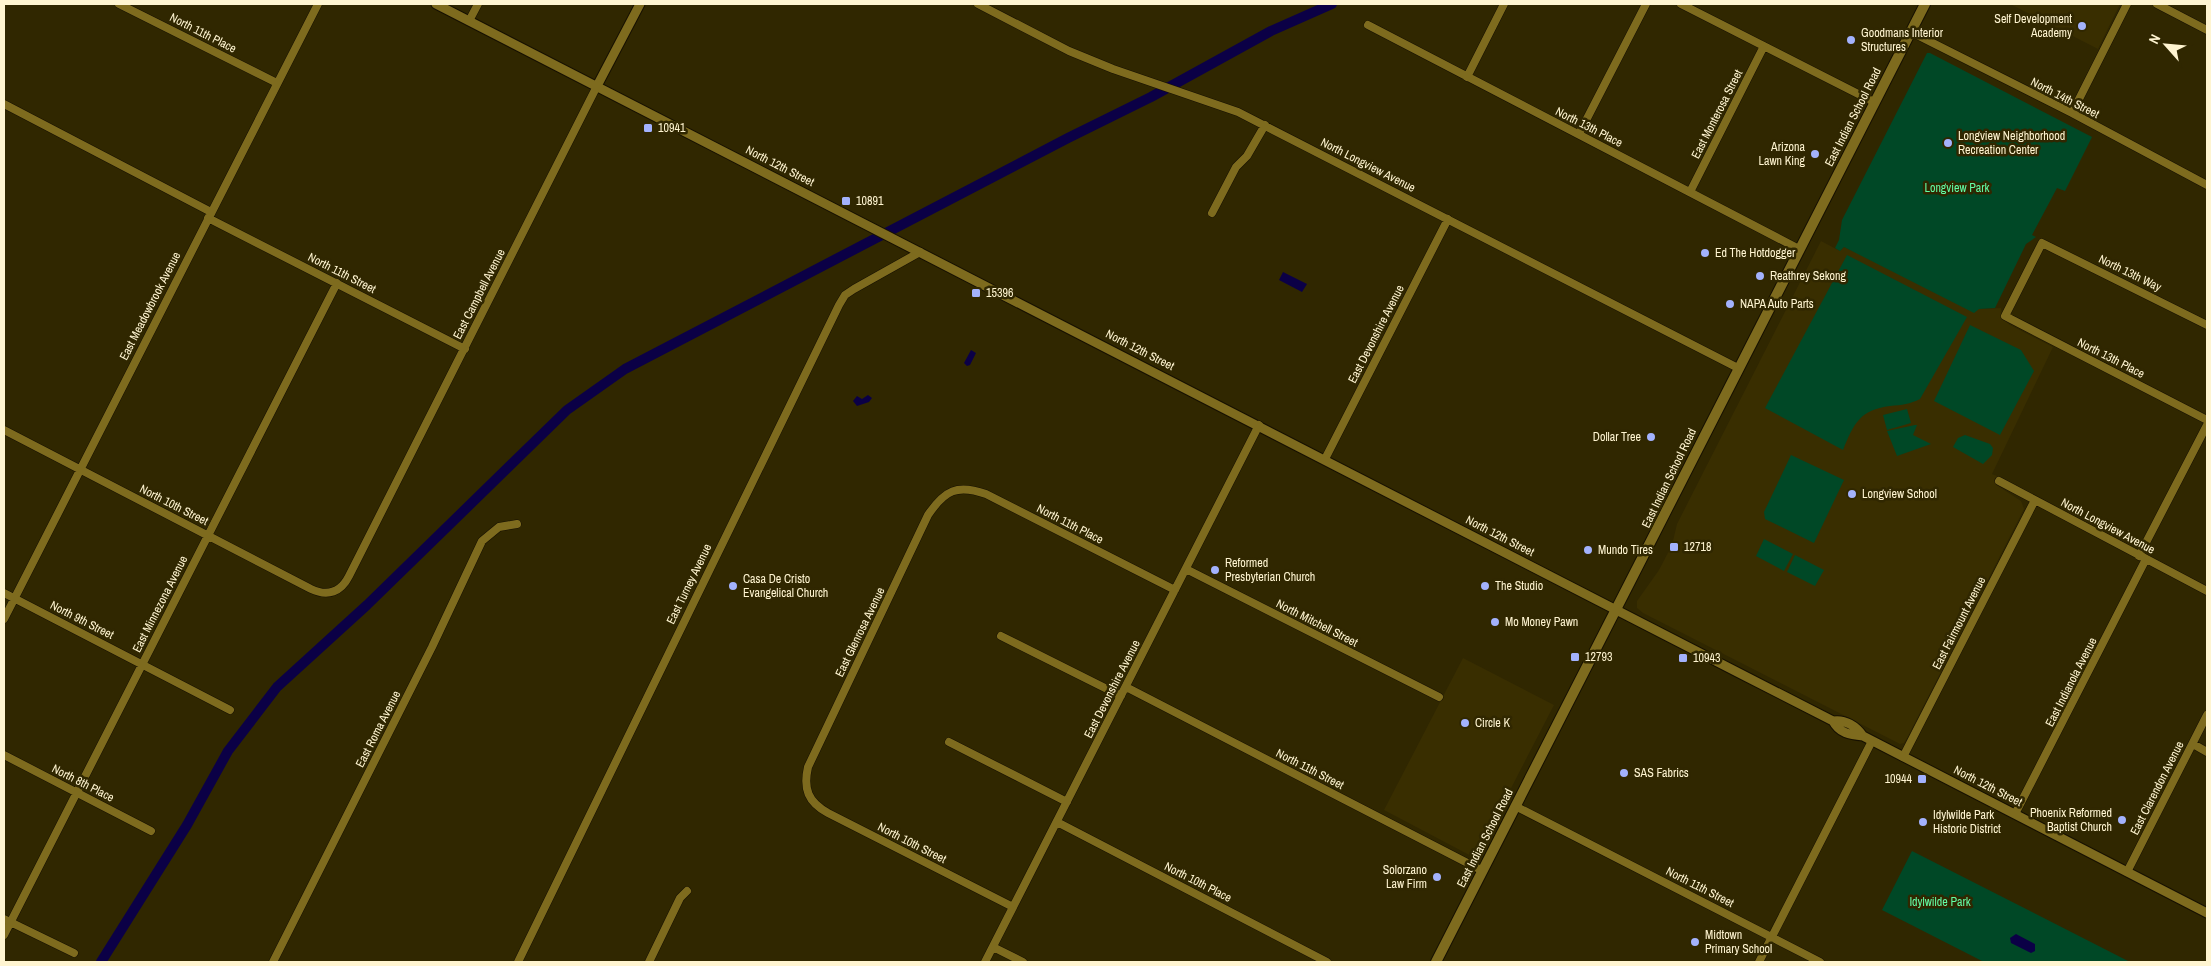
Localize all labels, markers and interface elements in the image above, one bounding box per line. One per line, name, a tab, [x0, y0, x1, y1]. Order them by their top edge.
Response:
street label: North 11th Place	[167, 9, 239, 57]
place label: Self Development Academy	[1994, 11, 2072, 41]
marker: Self Development Academy	[2076, 20, 2088, 32]
north arrow	[2141, 20, 2191, 70]
place label: Goodmans Interior Structures	[1861, 25, 1944, 55]
text: N	[2145, 31, 2164, 47]
marker: Goodmans Interior Structures	[1845, 34, 1857, 46]
street label: East Indian School Road	[1821, 65, 1885, 169]
street label: East Monterosa Street	[1688, 67, 1746, 161]
street label: North 14th Street	[2028, 74, 2102, 122]
street label: North 13th Place	[1553, 103, 1625, 151]
place label: 10941	[658, 120, 686, 136]
marker: 10941	[642, 122, 654, 134]
place label: Longview Neighborhood Recreation Center	[1958, 128, 2065, 158]
street label: North Longview Avenue	[1318, 134, 1418, 196]
marker: Longview Neighborhood Recreation Center	[1942, 137, 1954, 149]
place label: Arizona Lawn King	[1758, 139, 1806, 169]
street label: North 12th Street	[743, 142, 817, 190]
marker: Arizona Lawn King	[1809, 148, 1821, 160]
park label: Longview Park	[1924, 180, 1990, 196]
place label: 10891	[856, 193, 884, 209]
marker: 10891	[840, 195, 852, 207]
place label: Ed The Hotdogger	[1715, 245, 1796, 261]
street label: East Campbell Avenue	[449, 246, 509, 342]
marker: Ed The Hotdogger	[1699, 247, 1711, 259]
street label: East Meadowbrook Avenue	[116, 249, 184, 363]
street label: North 11th Street	[305, 249, 379, 297]
street label: North 13th Way	[2096, 251, 2164, 295]
place label: Reathrey Sekong	[1770, 268, 1847, 284]
marker: Reathrey Sekong	[1754, 270, 1766, 282]
street label: East Devonshire Avenue	[1344, 282, 1408, 386]
place label: 15396	[986, 285, 1013, 301]
marker: 15396	[970, 287, 982, 299]
place label: NAPA Auto Parts	[1740, 296, 1814, 312]
marker: NAPA Auto Parts	[1724, 298, 1736, 310]
street label: North 12th Street	[1103, 326, 1177, 374]
street label: North 13th Place	[2075, 334, 2147, 382]
street label: East Indian School Road	[1638, 426, 1700, 530]
place label: Dollar Tree	[1593, 429, 1641, 445]
marker: Dollar Tree	[1645, 431, 1657, 443]
street label: North 10th Street	[137, 481, 211, 529]
place label: Longview School	[1862, 486, 1937, 502]
marker: Longview School	[1846, 488, 1858, 500]
street label: North Longview Avenue	[2058, 494, 2158, 558]
street label: North 11th Place	[1034, 500, 1106, 548]
street label: North 12th Street	[1463, 512, 1537, 560]
place label: 12718	[1684, 539, 1711, 555]
street label: East Turney Avenue	[663, 541, 715, 627]
marker: 12718	[1668, 541, 1680, 553]
place label: Mundo Tires	[1598, 542, 1653, 558]
marker: Mundo Tires	[1582, 544, 1594, 556]
street label: East Minnezona Avenue	[129, 553, 191, 655]
place label: Reformed Presbyterian Church	[1225, 555, 1315, 585]
marker: Reformed Presbyterian Church	[1209, 564, 1221, 576]
place label: Casa De Cristo Evangelical Church	[743, 571, 828, 601]
street label: East Fairmount Avenue	[1929, 574, 1989, 672]
place label: The Studio	[1495, 578, 1543, 594]
marker: Casa De Cristo Evangelical Church	[727, 580, 739, 592]
marker: The Studio	[1479, 580, 1491, 592]
street label: East Glenrosa Avenue	[831, 585, 889, 679]
street label: North Mitchell Street	[1273, 596, 1361, 651]
street label: North 9th Street	[47, 597, 117, 643]
place label: Mo Money Pawn	[1505, 614, 1578, 630]
marker: Mo Money Pawn	[1489, 616, 1501, 628]
street label: East Indianola Avenue	[2042, 635, 2100, 729]
street label: East Devonshire Avenue	[1080, 637, 1144, 741]
place label: 12793	[1585, 649, 1612, 665]
place label: 10943	[1693, 650, 1720, 666]
marker: 12793	[1569, 651, 1581, 663]
marker: 10943	[1677, 652, 1689, 664]
street label: East Roma Avenue	[352, 688, 404, 770]
place label: Circle K	[1475, 715, 1510, 731]
marker: Circle K	[1459, 717, 1471, 729]
street label: East Clarendon Avenue	[2126, 738, 2188, 838]
street label: North 11th Street	[1273, 745, 1347, 793]
street label: North 8th Place	[49, 760, 117, 806]
street label: North 12th Street	[1951, 762, 2025, 810]
place label: SAS Fabrics	[1634, 765, 1689, 781]
marker: SAS Fabrics	[1618, 767, 1630, 779]
place label: 10944	[1885, 771, 1913, 787]
marker: 10944	[1916, 773, 1928, 785]
street label: East Indian School Road	[1453, 786, 1517, 890]
place label: Phoenix Reformed Baptist Church	[2030, 805, 2112, 835]
place label: Idylwilde Park Historic District	[1933, 807, 2001, 837]
marker: Phoenix Reformed Baptist Church	[2116, 814, 2128, 826]
marker: Idylwilde Park Historic District	[1917, 816, 1929, 828]
street label: North 10th Street	[875, 819, 949, 867]
street label: North 10th Place	[1162, 858, 1234, 906]
place label: Solorzano Law Firm	[1383, 862, 1427, 892]
street label: North 11th Street	[1663, 863, 1737, 911]
marker: Solorzano Law Firm	[1431, 871, 1443, 883]
park label: Idylwilde Park	[1909, 894, 1971, 910]
place label: Midtown Primary School	[1705, 927, 1772, 957]
marker: Midtown Primary School	[1689, 936, 1701, 948]

